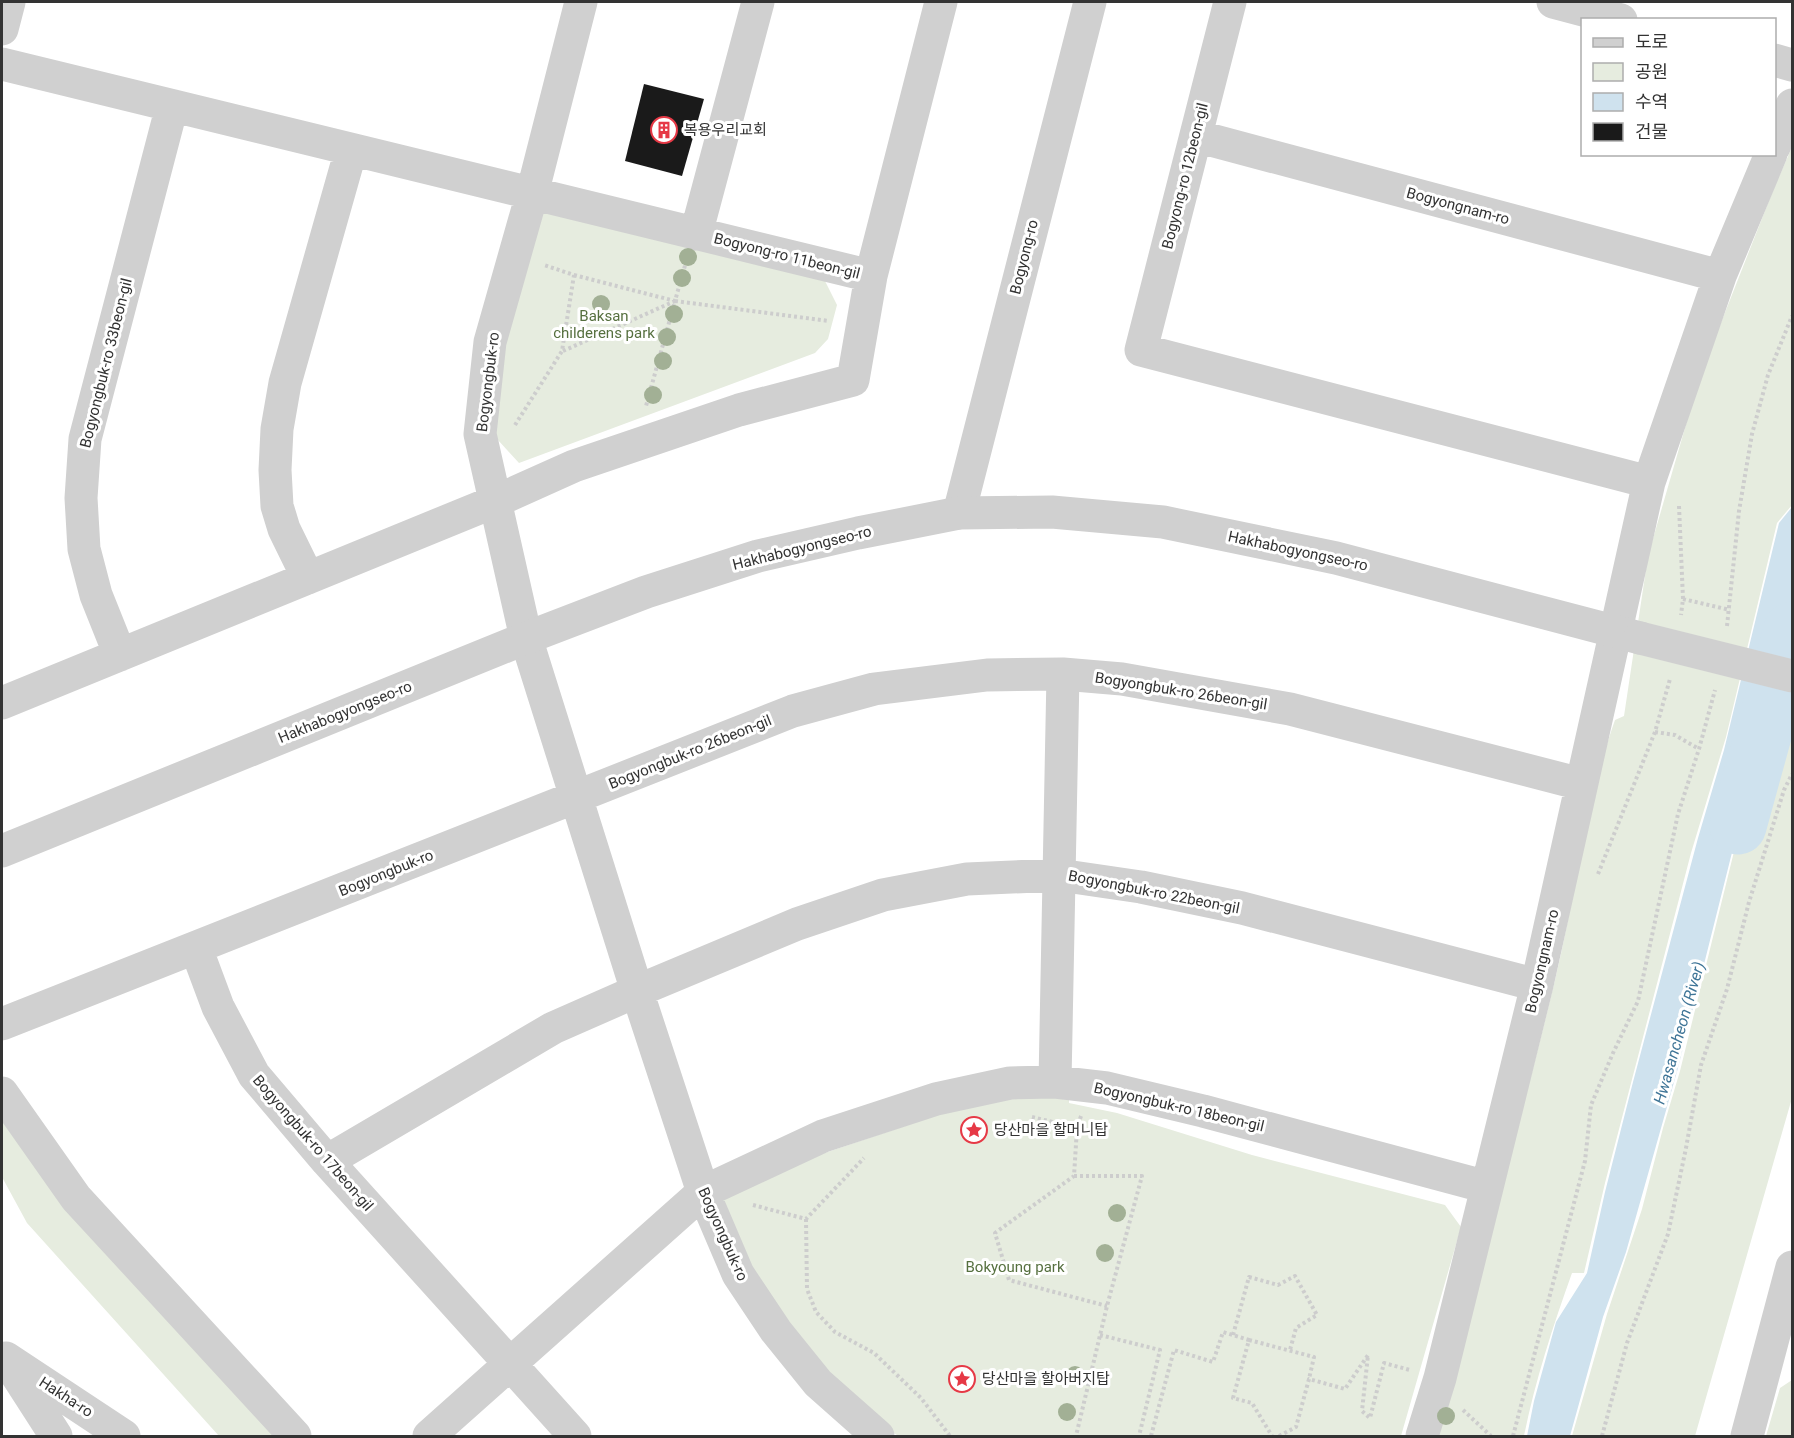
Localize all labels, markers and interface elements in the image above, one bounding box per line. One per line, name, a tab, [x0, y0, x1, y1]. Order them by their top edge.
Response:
legend	[1581, 18, 1776, 156]
text: 도로	[1635, 31, 1668, 52]
text: 공원	[1635, 61, 1668, 82]
text: 수역	[1635, 91, 1668, 112]
street label: Bogyong-ro 12beon-gil	[1158, 101, 1212, 251]
building icon: 복용우리교회	[649, 115, 679, 145]
place label: 복용우리교회	[684, 121, 767, 139]
text: 건물	[1635, 121, 1668, 142]
street label: Bogyongnam-ro	[1405, 184, 1511, 228]
street label: Bogyong-ro	[1006, 218, 1042, 296]
street label: Bogyong-ro 11beon-gil	[712, 229, 862, 283]
street label: Bogyongbuk-ro 33beon-gil	[76, 276, 136, 450]
park label: Baksan childerens park	[553, 307, 655, 342]
street label: Bogyongbuk-ro	[473, 331, 503, 433]
street label: Hakhabogyongseo-ro	[731, 522, 873, 574]
street label: Hakhabogyongseo-ro	[1226, 527, 1370, 575]
street label: Bogyongbuk-ro 26beon-gil	[1094, 668, 1268, 714]
street label: Hakhabogyongseo-ro	[276, 677, 414, 747]
street label: Bogyongbuk-ro 26beon-gil	[606, 711, 774, 793]
street label: Bogyongbuk-ro	[336, 846, 436, 900]
street label: Bogyongbuk-ro 22beon-gil	[1067, 867, 1241, 917]
street label: Bogyongnam-ro	[1521, 907, 1563, 1015]
water label: Hwasancheon (River)	[1650, 960, 1708, 1106]
street label: Bogyongbuk-ro 17beon-gil	[249, 1071, 377, 1215]
street label: Bogyongbuk-ro 18beon-gil	[1092, 1079, 1266, 1135]
place icon: 당산마을 할머니탑	[959, 1115, 989, 1145]
place label: 당산마을 할머니탑	[994, 1121, 1108, 1139]
street label: Bogyongbuk-ro	[694, 1184, 752, 1284]
park label: Bokyoung park	[965, 1258, 1065, 1276]
place icon: 당산마을 할아버지탑	[947, 1364, 977, 1394]
place label: 당산마을 할아버지탑	[982, 1370, 1110, 1388]
street label: Hakha-ro	[36, 1373, 96, 1421]

